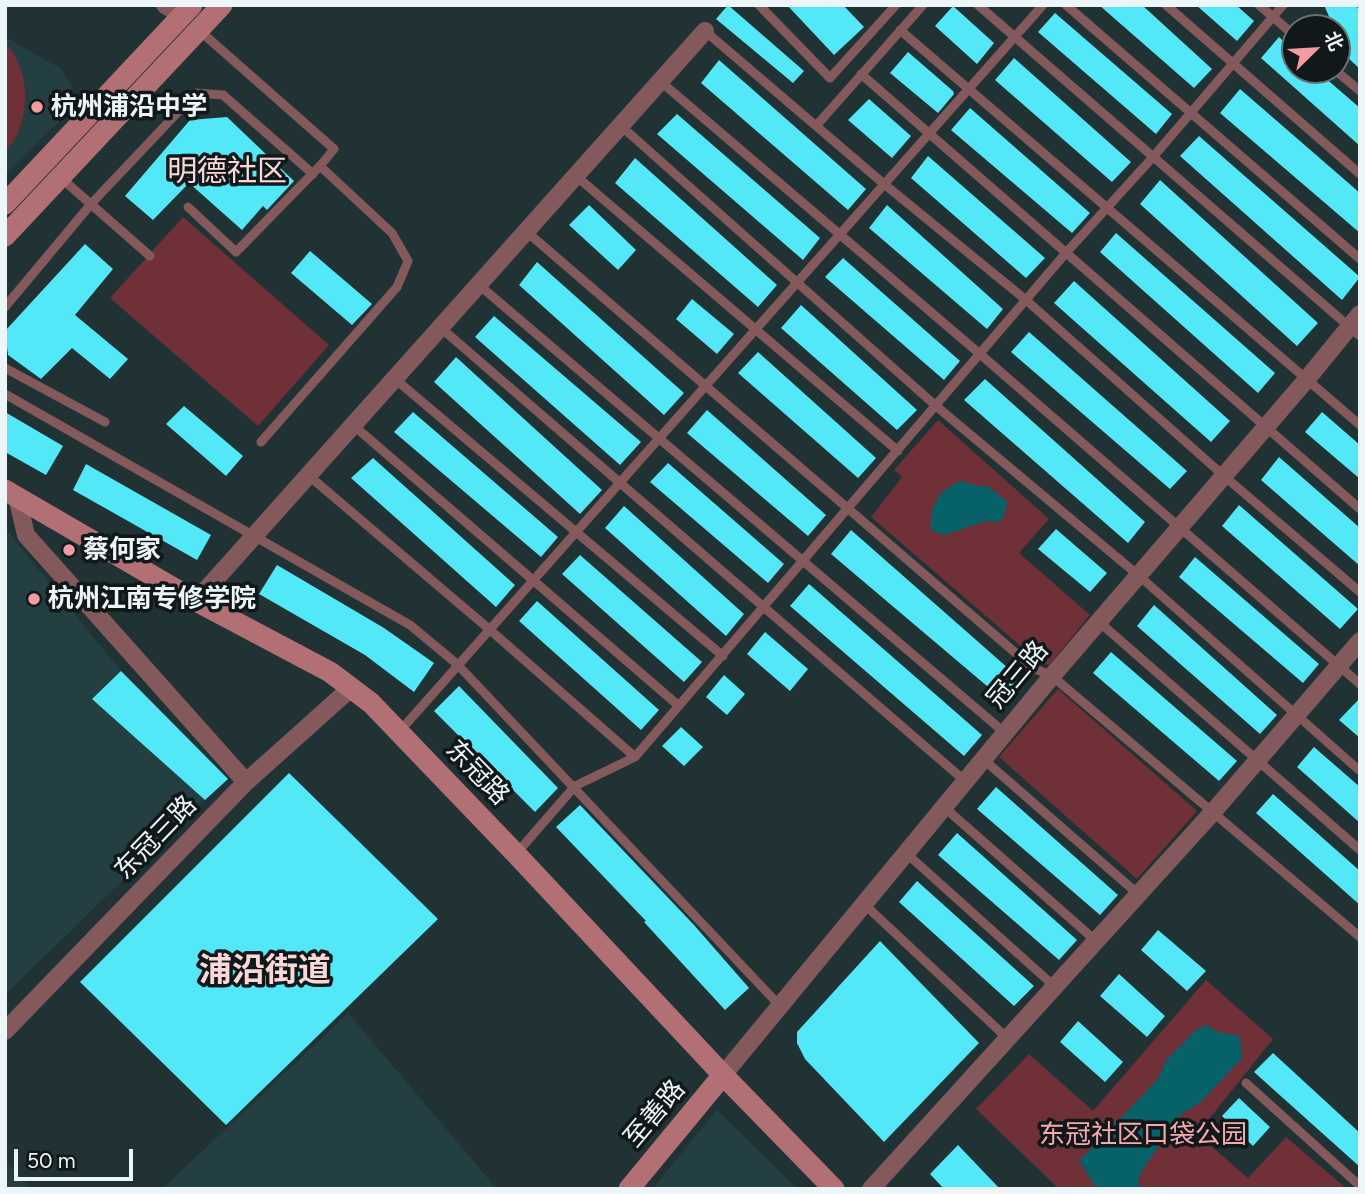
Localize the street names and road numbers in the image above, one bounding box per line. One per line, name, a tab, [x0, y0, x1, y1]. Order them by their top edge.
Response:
street label: 冠三路	[981, 635, 1055, 715]
street label: 东冠路	[439, 734, 515, 812]
street label: 东冠三路	[109, 790, 203, 886]
street label: 至善路	[618, 1074, 692, 1154]

